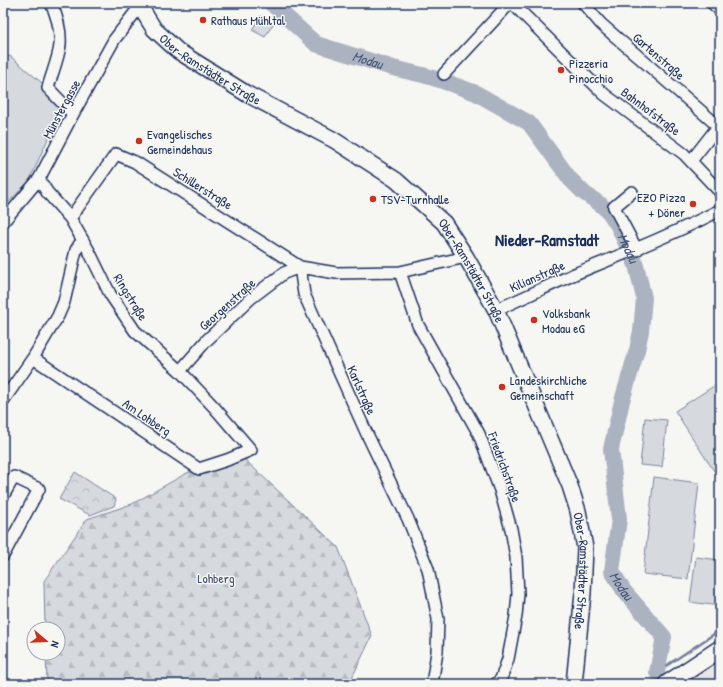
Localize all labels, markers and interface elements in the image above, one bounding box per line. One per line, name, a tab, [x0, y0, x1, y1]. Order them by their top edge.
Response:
place label: Rathaus Mühltal	[211, 11, 286, 29]
marker: Rathaus Mühltal	[198, 15, 208, 25]
street label: Gartenstraße	[629, 28, 689, 84]
street label: Ober-Ramstädter Straße	[156, 29, 264, 109]
water label: Modau	[350, 46, 387, 74]
place label: Pizzeria Pinocchio	[569, 54, 613, 87]
marker: Pizzeria Pinocchio	[556, 65, 566, 75]
street label: Münstergasse	[38, 76, 84, 142]
street label: Bahnhofstraße	[618, 83, 684, 139]
place label: Evangelisches Gemeindehaus	[147, 125, 212, 158]
marker: Evangelisches Gemeindehaus	[134, 136, 144, 146]
street label: Schillerstraße	[170, 163, 236, 213]
place label: EZO Pizza + Döner	[637, 188, 685, 221]
place label: TSV-Turnhalle	[381, 190, 449, 208]
marker: TSV-Turnhalle	[368, 194, 378, 204]
marker: EZO Pizza + Döner	[688, 199, 698, 209]
street label: Ober-Ramstädter Straße	[435, 214, 509, 325]
district label: Nieder-Ramstadt	[495, 228, 600, 251]
water label: Modau	[614, 230, 644, 267]
street label: Kilianstraße	[507, 256, 567, 296]
street label: Ringstraße	[110, 270, 152, 324]
street label: Georgenstraße	[195, 274, 259, 334]
place label: Volksbank Modau eG	[542, 304, 591, 337]
marker: Volksbank Modau eG	[529, 315, 539, 325]
street label: Karlstraße	[343, 363, 381, 417]
place label: Landeskirchliche Gemeinschaft	[510, 371, 587, 404]
marker: Landeskirchliche Gemeinschaft	[497, 382, 507, 392]
street label: Am Lohberg	[119, 394, 175, 440]
street label: Friedrichstraße	[484, 429, 526, 504]
street label: Ober-Ramstädter Straße	[569, 511, 594, 630]
water label: Modau	[606, 568, 639, 605]
park label: Lohberg	[198, 569, 235, 587]
north arrow	[26, 621, 66, 661]
text: N	[48, 639, 63, 649]

